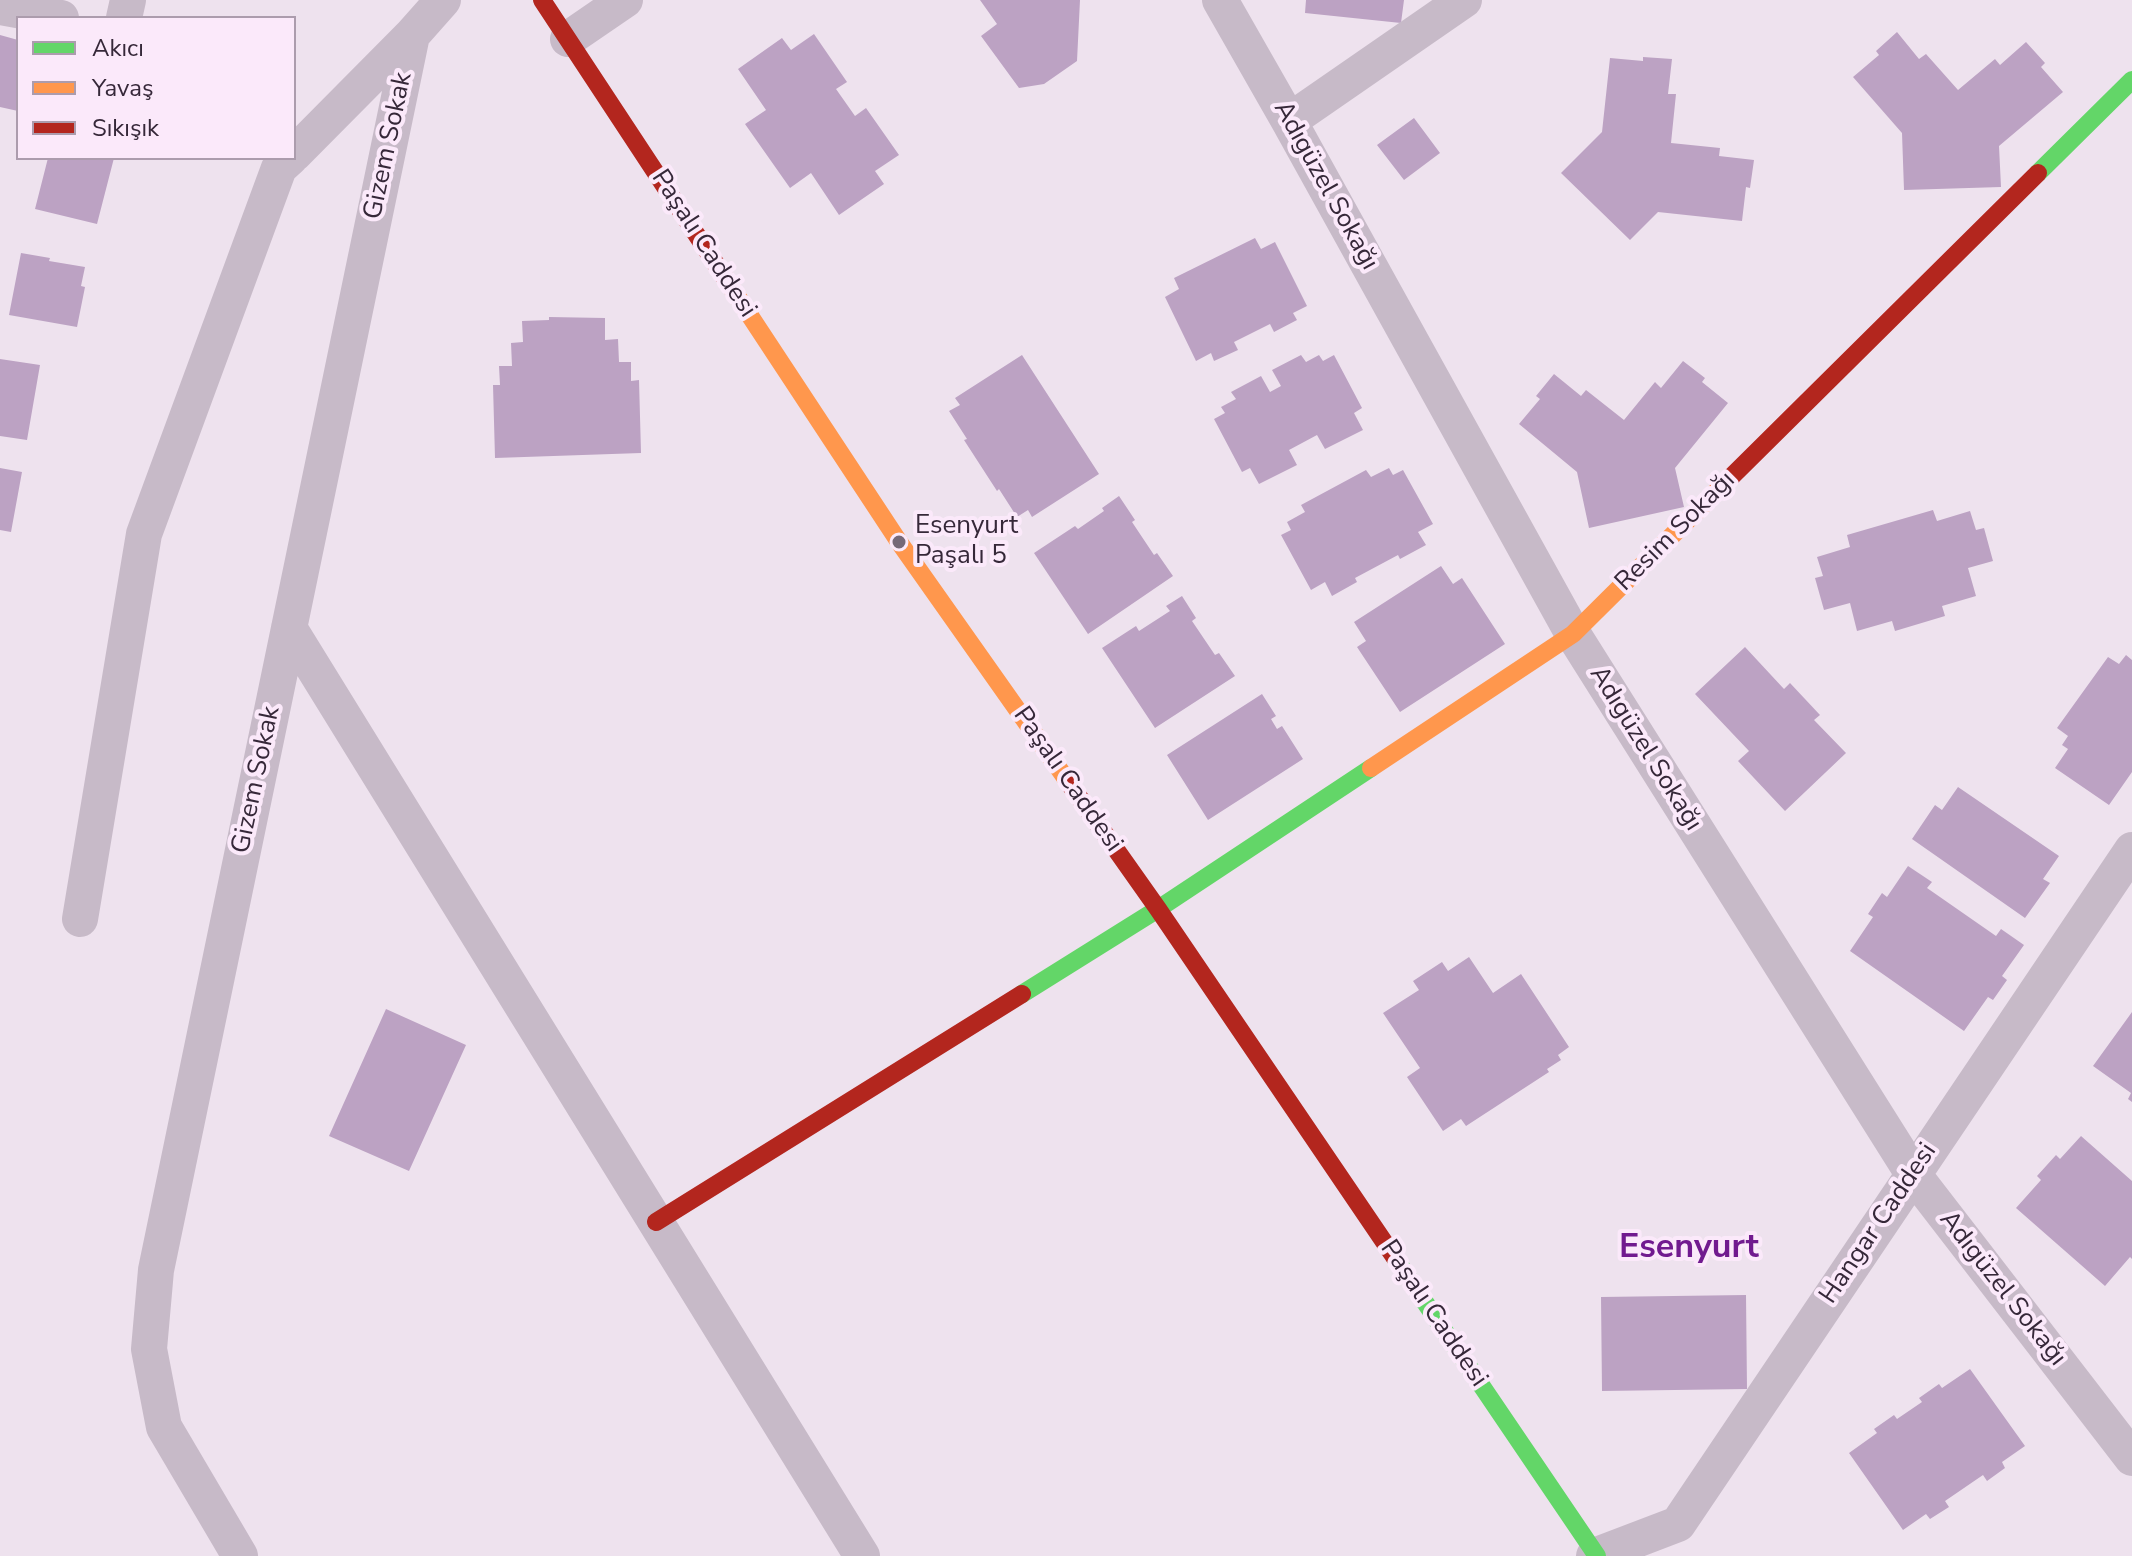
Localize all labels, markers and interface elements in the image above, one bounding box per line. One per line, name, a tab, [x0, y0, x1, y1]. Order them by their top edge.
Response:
legend	[16, 16, 296, 160]
text: Akıcı	[92, 32, 144, 64]
street label: Gizem Sokak	[358, 70, 420, 222]
text: Yavaş	[92, 72, 153, 104]
street label: Adıgüzel Sokağı	[1266, 96, 1384, 276]
text: Sıkışık	[92, 112, 159, 144]
street label: Paşalı Caddesi	[644, 164, 762, 324]
street label: Resim Sokağı	[1610, 466, 1742, 598]
place label: Esenyurt Paşalı 5	[915, 511, 1018, 572]
marker: Esenyurt Paşalı 5	[890, 533, 908, 551]
street label: Adıgüzel Sokağı	[1582, 661, 1708, 837]
street label: Paşalı Caddesi	[1006, 701, 1128, 859]
street label: Gizem Sokak	[226, 704, 288, 856]
street label: Hangar Caddesi	[1814, 1138, 1944, 1310]
street label: Adıgüzel Sokağı	[1932, 1205, 2072, 1373]
district label: Esenyurt	[1619, 1229, 1759, 1269]
street label: Paşalı Caddesi	[1373, 1235, 1493, 1393]

